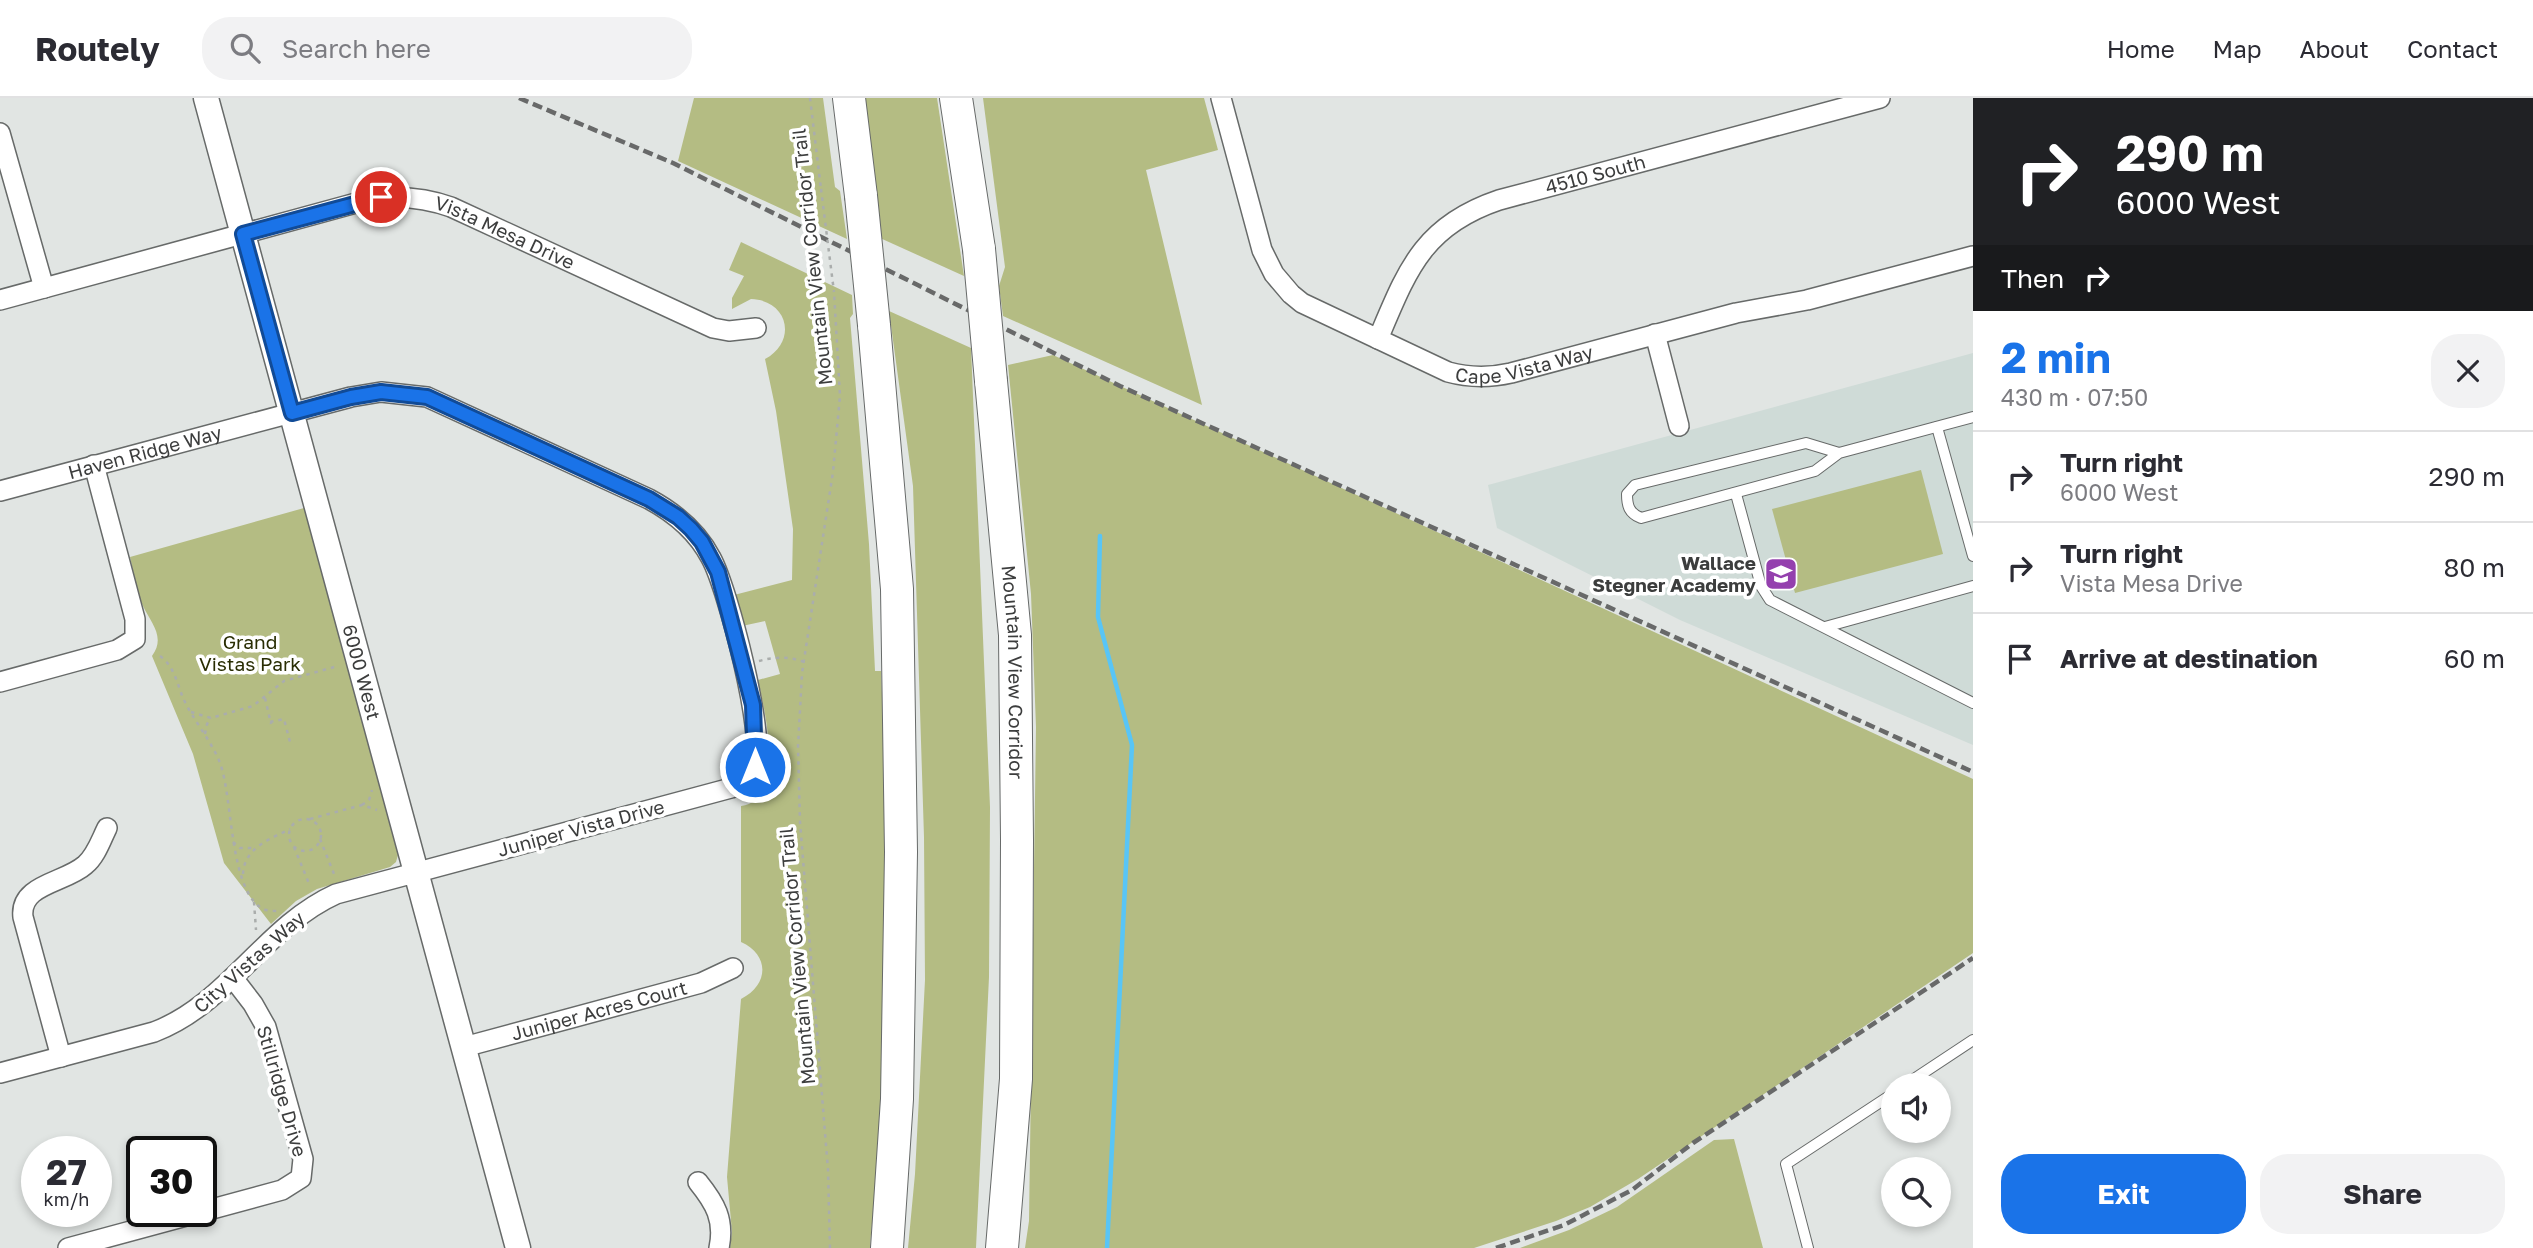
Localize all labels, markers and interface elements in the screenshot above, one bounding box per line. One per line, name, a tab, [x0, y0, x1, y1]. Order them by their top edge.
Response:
search box	[202, 17, 692, 80]
text: Routely	[35, 29, 160, 68]
icon: search	[226, 29, 264, 67]
text: Search here	[282, 33, 431, 64]
text: Home	[2107, 34, 2175, 63]
text: Map	[2213, 34, 2262, 63]
text: About	[2300, 34, 2369, 63]
text: Contact	[2407, 34, 2498, 63]
text: 290 m	[2116, 123, 2264, 182]
icon: right	[2001, 126, 2092, 217]
street label: Mountain View Corridor Trail	[787, 128, 836, 387]
street label: 4510 South	[1543, 149, 1648, 198]
pin	[351, 167, 411, 227]
icon: arrive	[362, 178, 400, 216]
text: 6000 West	[2116, 183, 2281, 221]
street label: Vista Mesa Drive	[432, 191, 579, 274]
icon: right	[2078, 259, 2116, 297]
text: Then	[2001, 263, 2064, 294]
text: 2 min	[2001, 332, 2111, 382]
button: close	[2431, 334, 2505, 408]
street label: Cape Vista Way	[1453, 340, 1596, 388]
text: 430 m · 07:50	[2001, 383, 2148, 411]
street label: Haven Ridge Way	[65, 420, 225, 483]
text: Turn right	[2060, 447, 2183, 478]
icon: right	[2001, 458, 2039, 496]
text: 290 m	[2429, 461, 2505, 492]
text: 6000 West	[2060, 478, 2178, 506]
text: Turn right	[2060, 538, 2183, 569]
icon: right	[2001, 549, 2039, 587]
place label: Wallace Stegner Academy	[1592, 551, 1757, 596]
text: 80 m	[2444, 552, 2505, 583]
school or university icon: Wallace Stegner Academy	[1762, 555, 1800, 593]
street label: Mountain View Corridor	[997, 564, 1028, 780]
text: Vista Mesa Drive	[2060, 569, 2243, 597]
street label: 6000 West	[338, 622, 386, 722]
park label: Grand Vistas Park	[199, 630, 301, 675]
icon: arrive	[2001, 640, 2039, 678]
text: Arrive at destination	[2060, 643, 2318, 674]
text: 60 m	[2444, 643, 2505, 674]
position arrow	[718, 730, 792, 804]
street label: Juniper Vista Drive	[495, 794, 667, 861]
street label: Mountain View Corridor Trail	[774, 827, 819, 1086]
street label: City Vistas Way	[189, 906, 309, 1017]
street label: Juniper Acres Court	[509, 975, 689, 1045]
street label: Stillridge Drive	[253, 1023, 312, 1159]
map controls	[1881, 1073, 1951, 1227]
button: sound	[1881, 1073, 1951, 1143]
speed limit sign: 30	[126, 1136, 217, 1227]
text: 27	[46, 1151, 87, 1193]
button: Exit	[2001, 1154, 2246, 1234]
button: Share	[2260, 1154, 2505, 1234]
button: search	[1881, 1157, 1951, 1227]
text: km/h	[44, 1188, 89, 1210]

